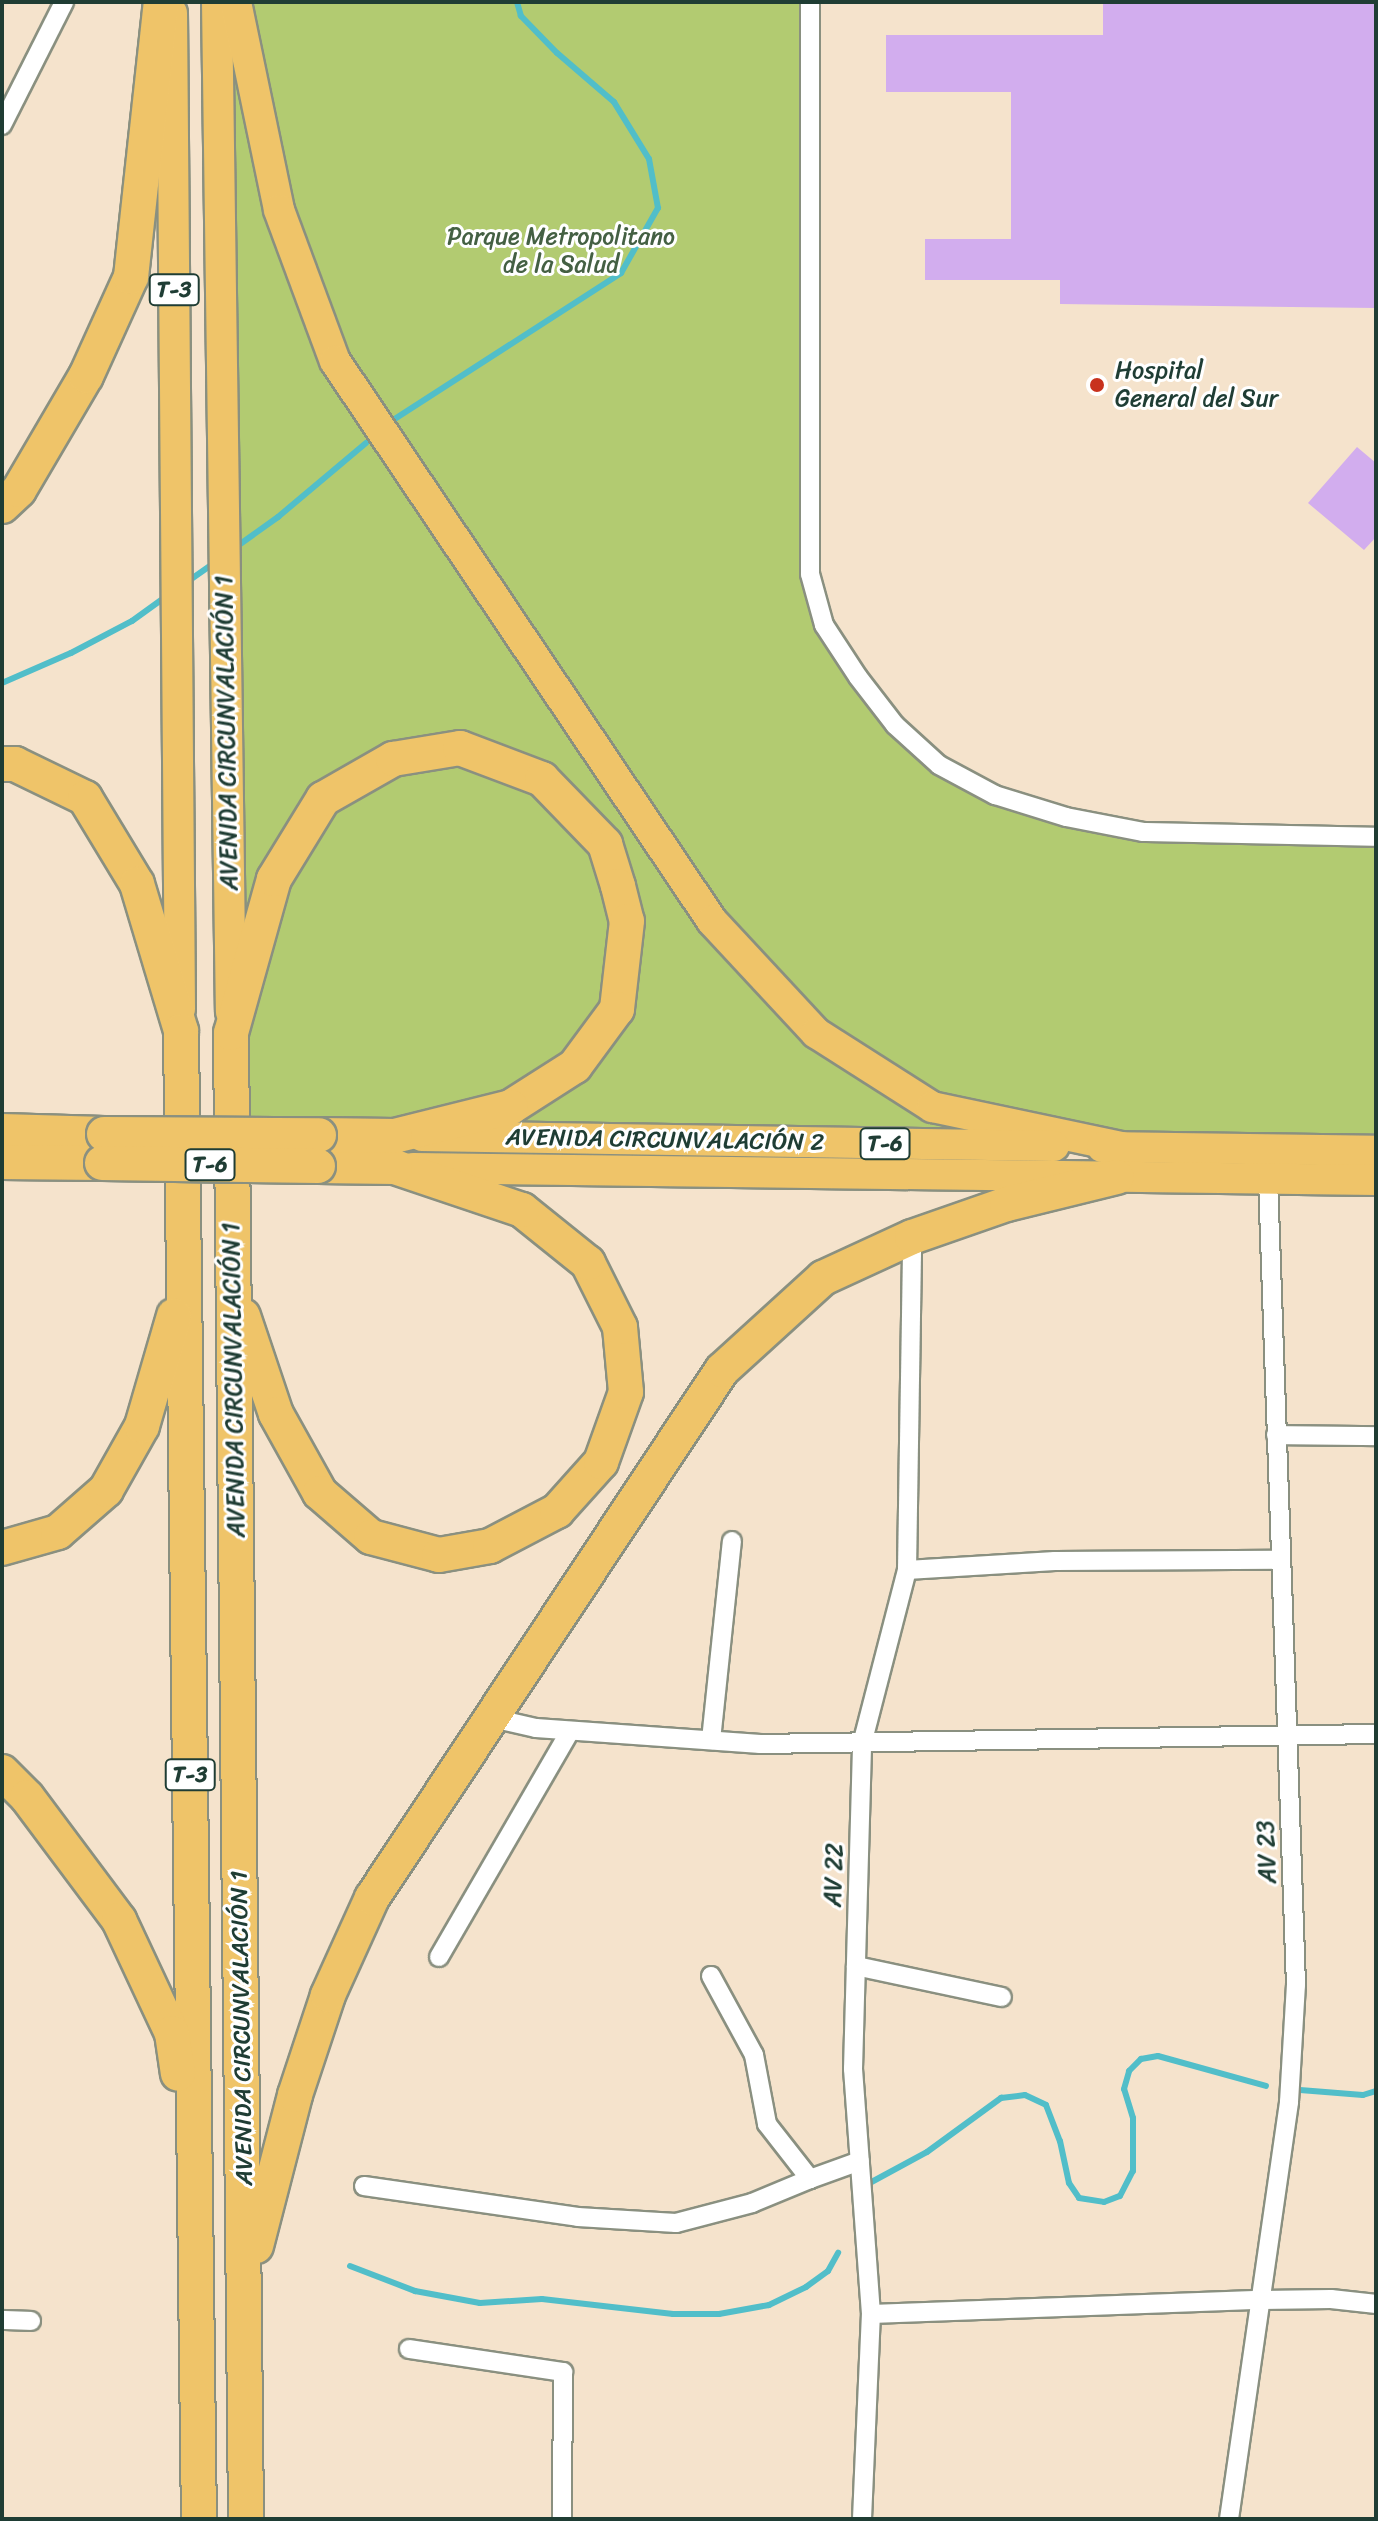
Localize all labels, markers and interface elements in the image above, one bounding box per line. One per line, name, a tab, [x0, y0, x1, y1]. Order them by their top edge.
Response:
park label: Parque Metropolitano de la Salud	[447, 223, 675, 279]
road number: T-3	[148, 272, 200, 308]
place label: Hospital General del Sur	[1115, 357, 1278, 413]
marker: Hospital General del Sur	[1086, 374, 1108, 396]
street label: AVENIDA CIRCUNVALACIÓN 1	[210, 574, 244, 892]
street label: AVENIDA CIRCUNVALACIÓN 2	[504, 1123, 826, 1157]
road number: T-6	[859, 1126, 911, 1162]
road number: T-6	[184, 1147, 236, 1183]
street label: AVENIDA CIRCUNVALACIÓN 1	[217, 1221, 251, 1539]
road number: T-3	[164, 1757, 216, 1793]
street label: AV 23	[1252, 1820, 1282, 1884]
street label: AV 22	[818, 1843, 850, 1907]
street label: AVENIDA CIRCUNVALACIÓN 1	[225, 1869, 259, 2187]

